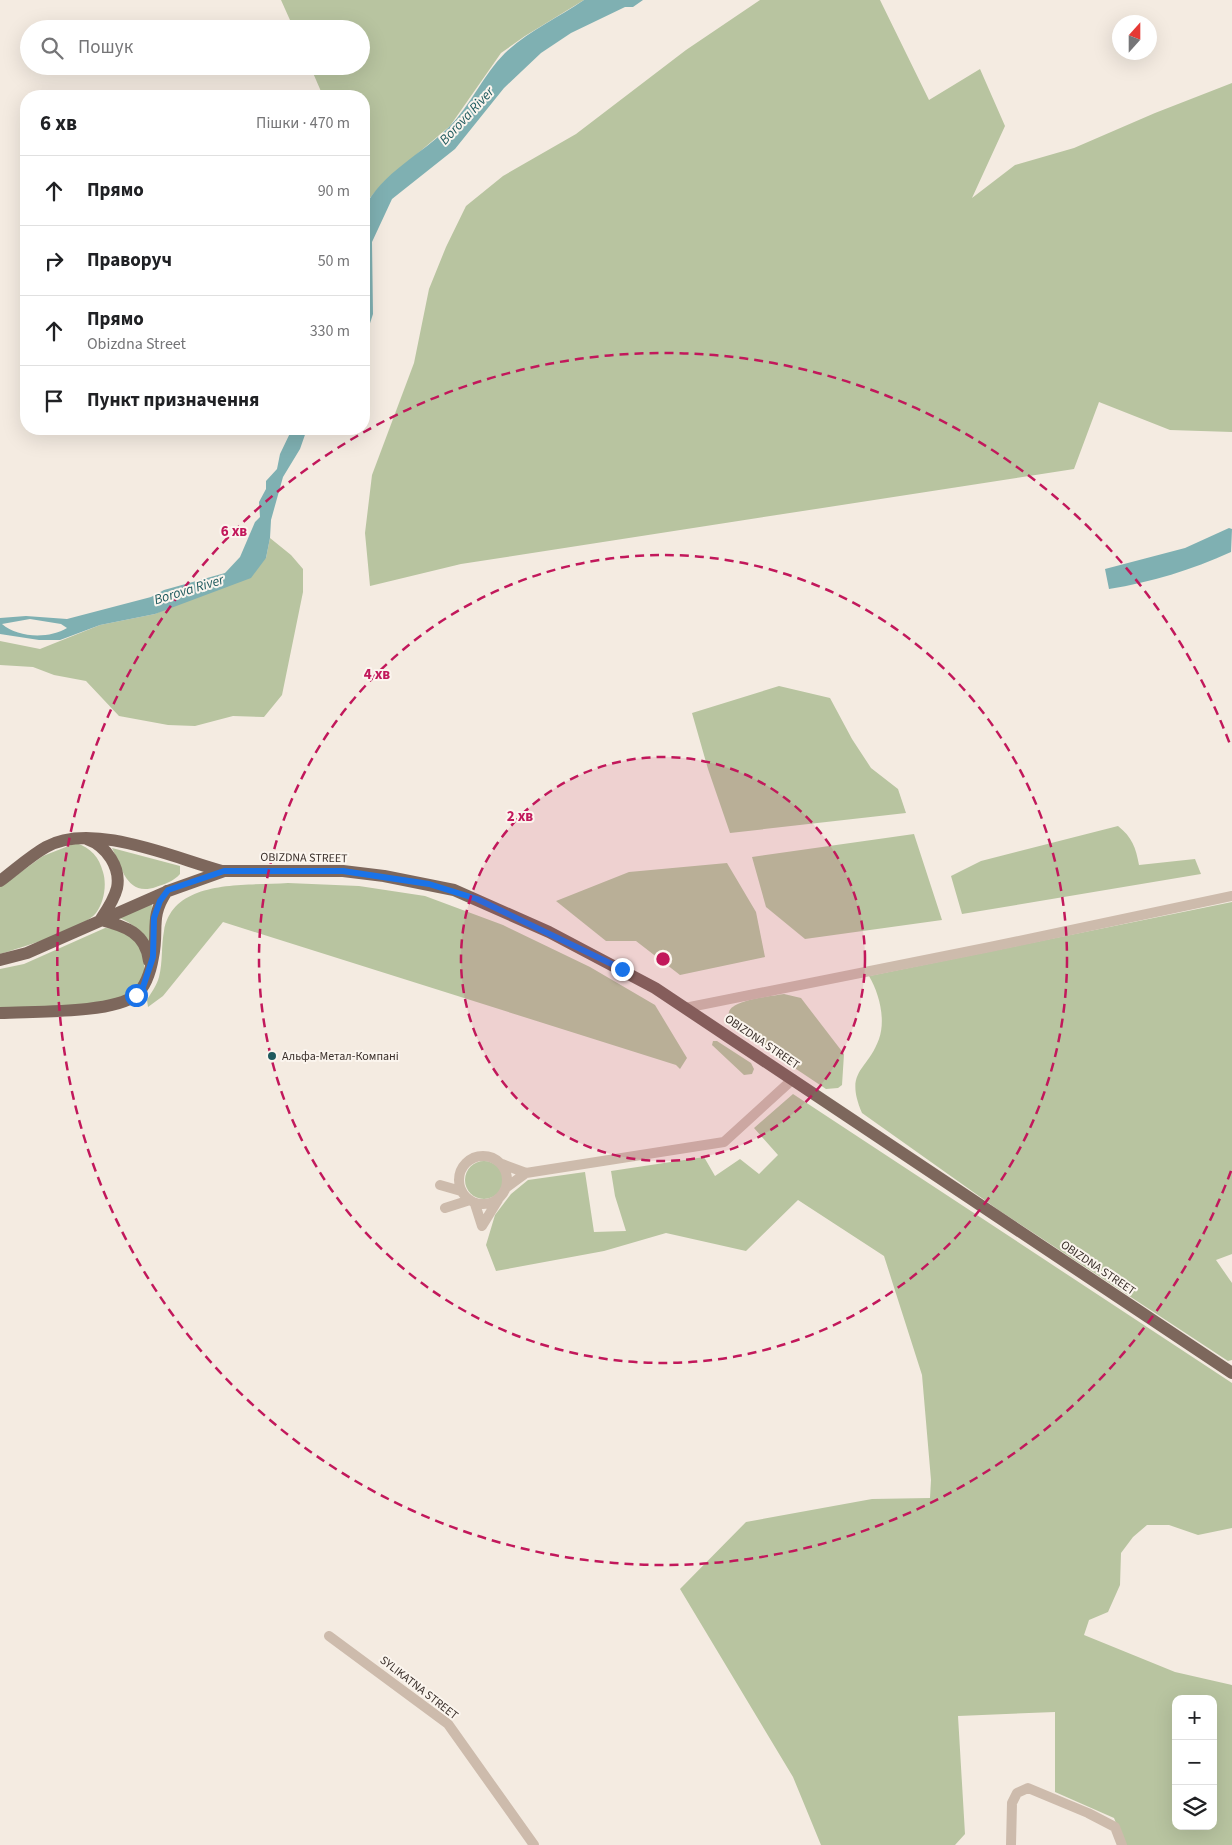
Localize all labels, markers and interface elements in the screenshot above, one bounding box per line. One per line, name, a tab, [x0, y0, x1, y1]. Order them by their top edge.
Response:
north arrow	[1112, 15, 1157, 60]
search box	[20, 20, 370, 75]
icon: search	[38, 34, 66, 62]
text: Пошук	[78, 34, 133, 61]
water label: Borova River	[435, 82, 500, 149]
text: 6 хв	[40, 108, 77, 138]
text: Пішки · 470 m	[256, 112, 350, 134]
icon: ahead	[40, 177, 68, 205]
text: Прямо	[87, 177, 144, 204]
text: 90 m	[318, 180, 350, 202]
icon: right	[40, 247, 68, 275]
text: Праворуч	[87, 247, 172, 274]
text: 50 m	[318, 250, 350, 272]
text: Прямо	[87, 306, 144, 333]
icon: ahead	[40, 317, 68, 345]
text: 330 m	[310, 320, 350, 342]
text: Obizdna Street	[87, 333, 186, 355]
icon: arrive	[40, 387, 68, 415]
text: Пункт призначення	[87, 387, 259, 414]
text: 6 хв	[221, 521, 247, 542]
water label: Borova River	[152, 570, 228, 610]
text: 4 хв	[364, 664, 390, 685]
text: 2 хв	[507, 806, 533, 827]
street label: OBIZDNA STREET	[260, 849, 348, 867]
centre of rings	[654, 950, 672, 968]
route end	[611, 958, 634, 981]
route start	[125, 984, 148, 1007]
street label: OBIZDNA STREET	[721, 1011, 803, 1074]
place label: Альфа-Метал-Компані	[282, 1048, 399, 1065]
marker: Альфа-Метал-Компані	[266, 1050, 278, 1062]
street label: OBIZDNA STREET	[1057, 1237, 1139, 1300]
street label: SYLIKATNA STREET	[376, 1652, 462, 1724]
map controls	[1172, 1695, 1217, 1830]
button: +	[1172, 1695, 1217, 1740]
button: −	[1172, 1740, 1217, 1785]
button: layers	[1172, 1785, 1217, 1830]

